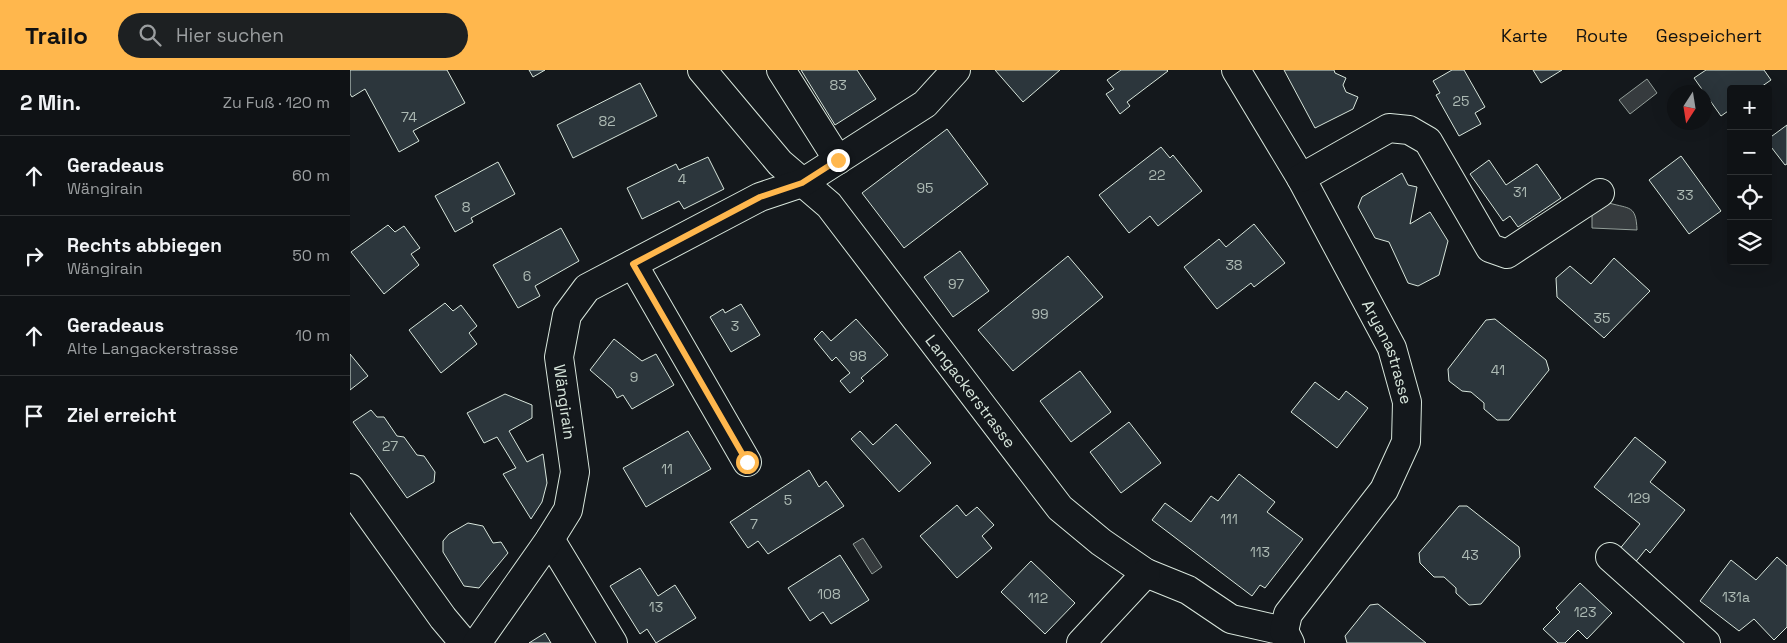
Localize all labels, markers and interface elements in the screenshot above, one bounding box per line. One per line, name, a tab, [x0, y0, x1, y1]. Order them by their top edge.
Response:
search box	[118, 13, 468, 58]
text: Trailo	[25, 20, 88, 51]
icon: search	[136, 21, 164, 49]
text: Hier suchen	[176, 23, 284, 48]
text: Karte	[1501, 24, 1548, 47]
text: Route	[1576, 24, 1628, 47]
text: Gespeichert	[1656, 24, 1762, 47]
house number: 83	[829, 76, 847, 94]
north arrow	[1667, 85, 1712, 130]
map controls	[1727, 85, 1772, 265]
button: +	[1727, 85, 1772, 130]
text: 2 Min.	[20, 89, 81, 116]
text: Zu Fuß · 120 m	[223, 92, 330, 113]
house number: 25	[1453, 92, 1469, 110]
house number: 74	[401, 108, 417, 126]
house number: 82	[598, 112, 616, 130]
button: −	[1727, 130, 1772, 175]
route end	[827, 149, 850, 172]
text: Geradeaus	[67, 153, 164, 178]
icon: ahead	[20, 162, 48, 190]
text: 60 m	[292, 165, 330, 186]
house number: 22	[1149, 166, 1165, 184]
house number: 4	[678, 170, 687, 188]
button: locate	[1727, 175, 1772, 220]
text: Wängirain	[67, 178, 143, 199]
house number: 95	[917, 179, 933, 197]
house number: 31	[1513, 183, 1527, 201]
house number: 33	[1677, 186, 1693, 204]
house number: 8	[462, 198, 471, 216]
button: layers	[1727, 220, 1772, 265]
text: Rechts abbiegen	[67, 233, 222, 258]
icon: right	[20, 242, 48, 270]
text: 50 m	[292, 245, 330, 266]
house number: 38	[1225, 256, 1243, 274]
text: Wängirain	[67, 258, 143, 279]
house number: 6	[523, 267, 531, 285]
house number: 97	[948, 275, 964, 293]
street label: Aryanastrasse	[1357, 296, 1417, 406]
house number: 99	[1031, 305, 1049, 323]
house number: 35	[1594, 309, 1610, 327]
text: Geradeaus	[67, 313, 164, 338]
house number: 3	[731, 317, 739, 335]
icon: ahead	[20, 322, 48, 350]
text: 10 m	[295, 325, 330, 346]
street label: Langackerstrasse	[921, 331, 1020, 452]
text: Alte Langackerstrasse	[67, 338, 239, 359]
house number: 98	[849, 347, 867, 365]
house number: 41	[1491, 361, 1505, 379]
street label: Wängirain	[549, 363, 580, 441]
house number: 9	[630, 368, 638, 386]
icon: arrive	[20, 402, 48, 430]
text: Ziel erreicht	[67, 403, 177, 428]
house number: 27	[382, 437, 398, 455]
route start	[736, 451, 759, 474]
house number: 11	[661, 460, 673, 478]
house number: 129	[1628, 489, 1650, 507]
house number: 5	[784, 491, 792, 509]
house number: 111	[1220, 510, 1238, 528]
house number: 7	[750, 515, 758, 533]
house number: 113	[1250, 543, 1270, 561]
house number: 43	[1461, 546, 1479, 564]
house number: 108	[817, 585, 841, 603]
house number: 131a	[1722, 588, 1750, 606]
house number: 112	[1028, 589, 1048, 607]
house number: 13	[649, 598, 663, 616]
house number: 123	[1574, 603, 1596, 621]

